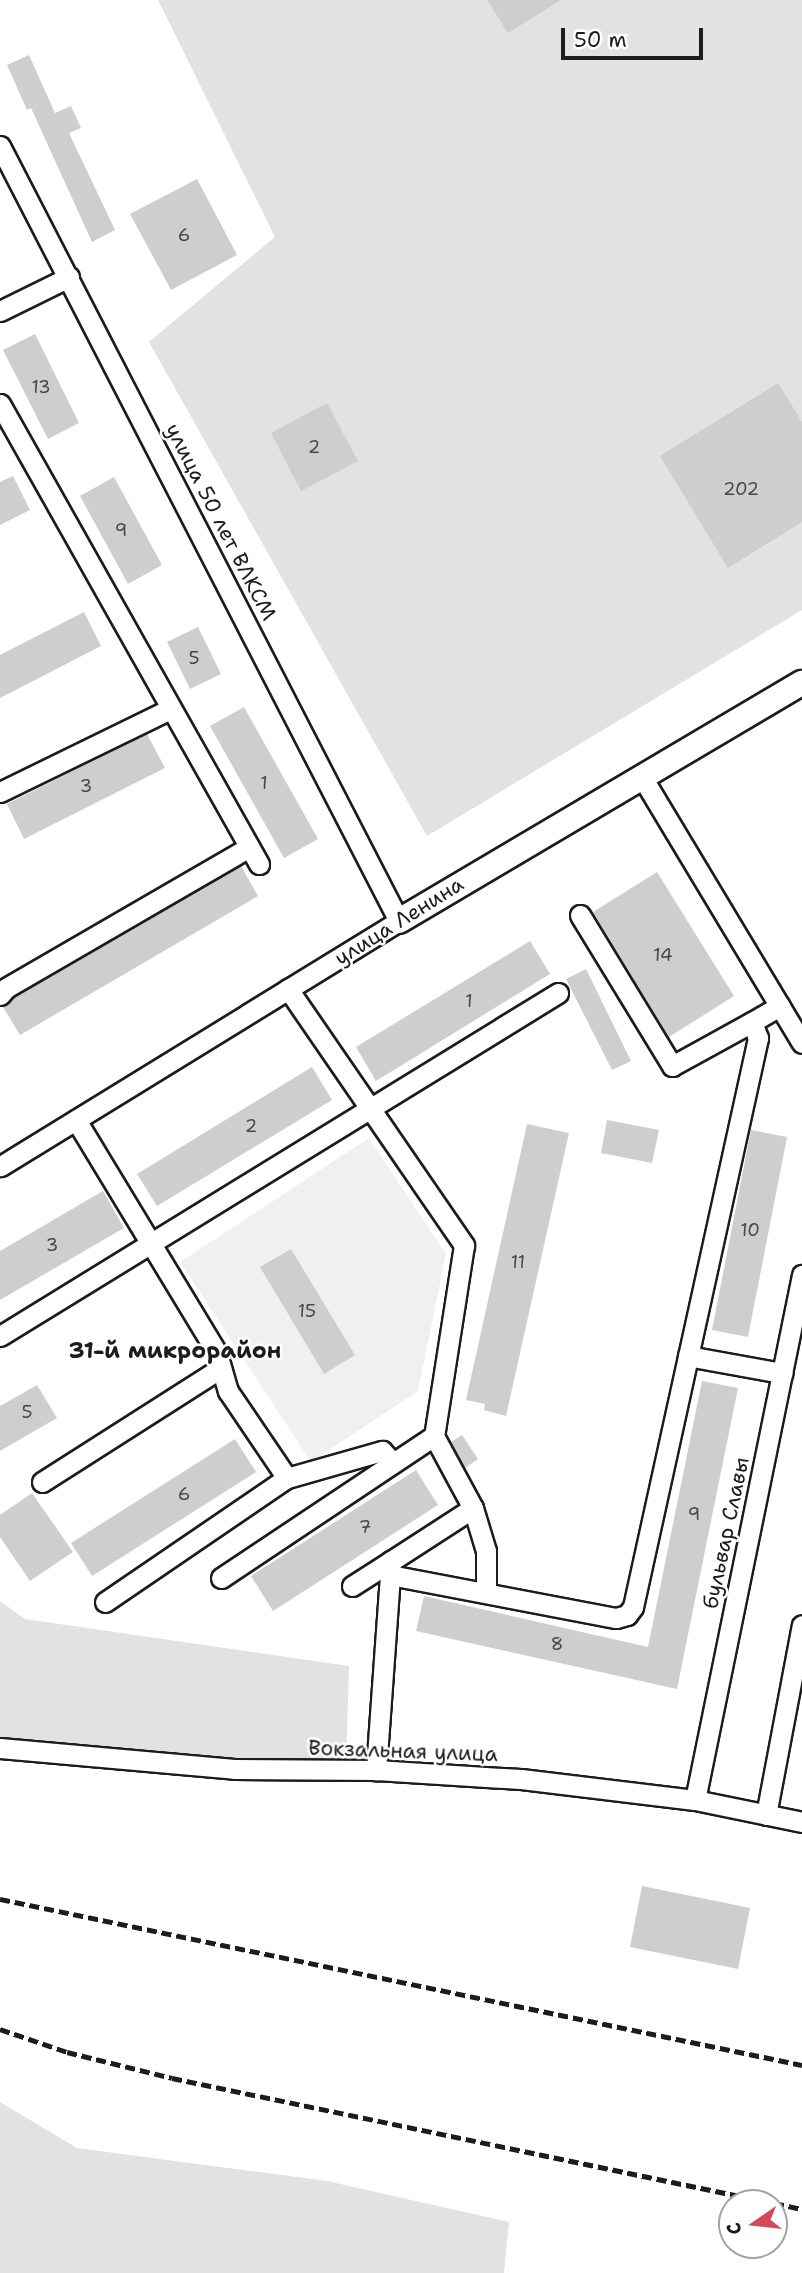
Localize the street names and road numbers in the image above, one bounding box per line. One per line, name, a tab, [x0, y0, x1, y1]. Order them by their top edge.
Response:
street label: улица 50 лет ВЛКСМ	[160, 419, 282, 625]
street label: улица Ленина	[330, 871, 468, 971]
street label: бульвар Славы	[698, 1455, 754, 1611]
street label: Вокзальная улица	[308, 1735, 498, 1767]

